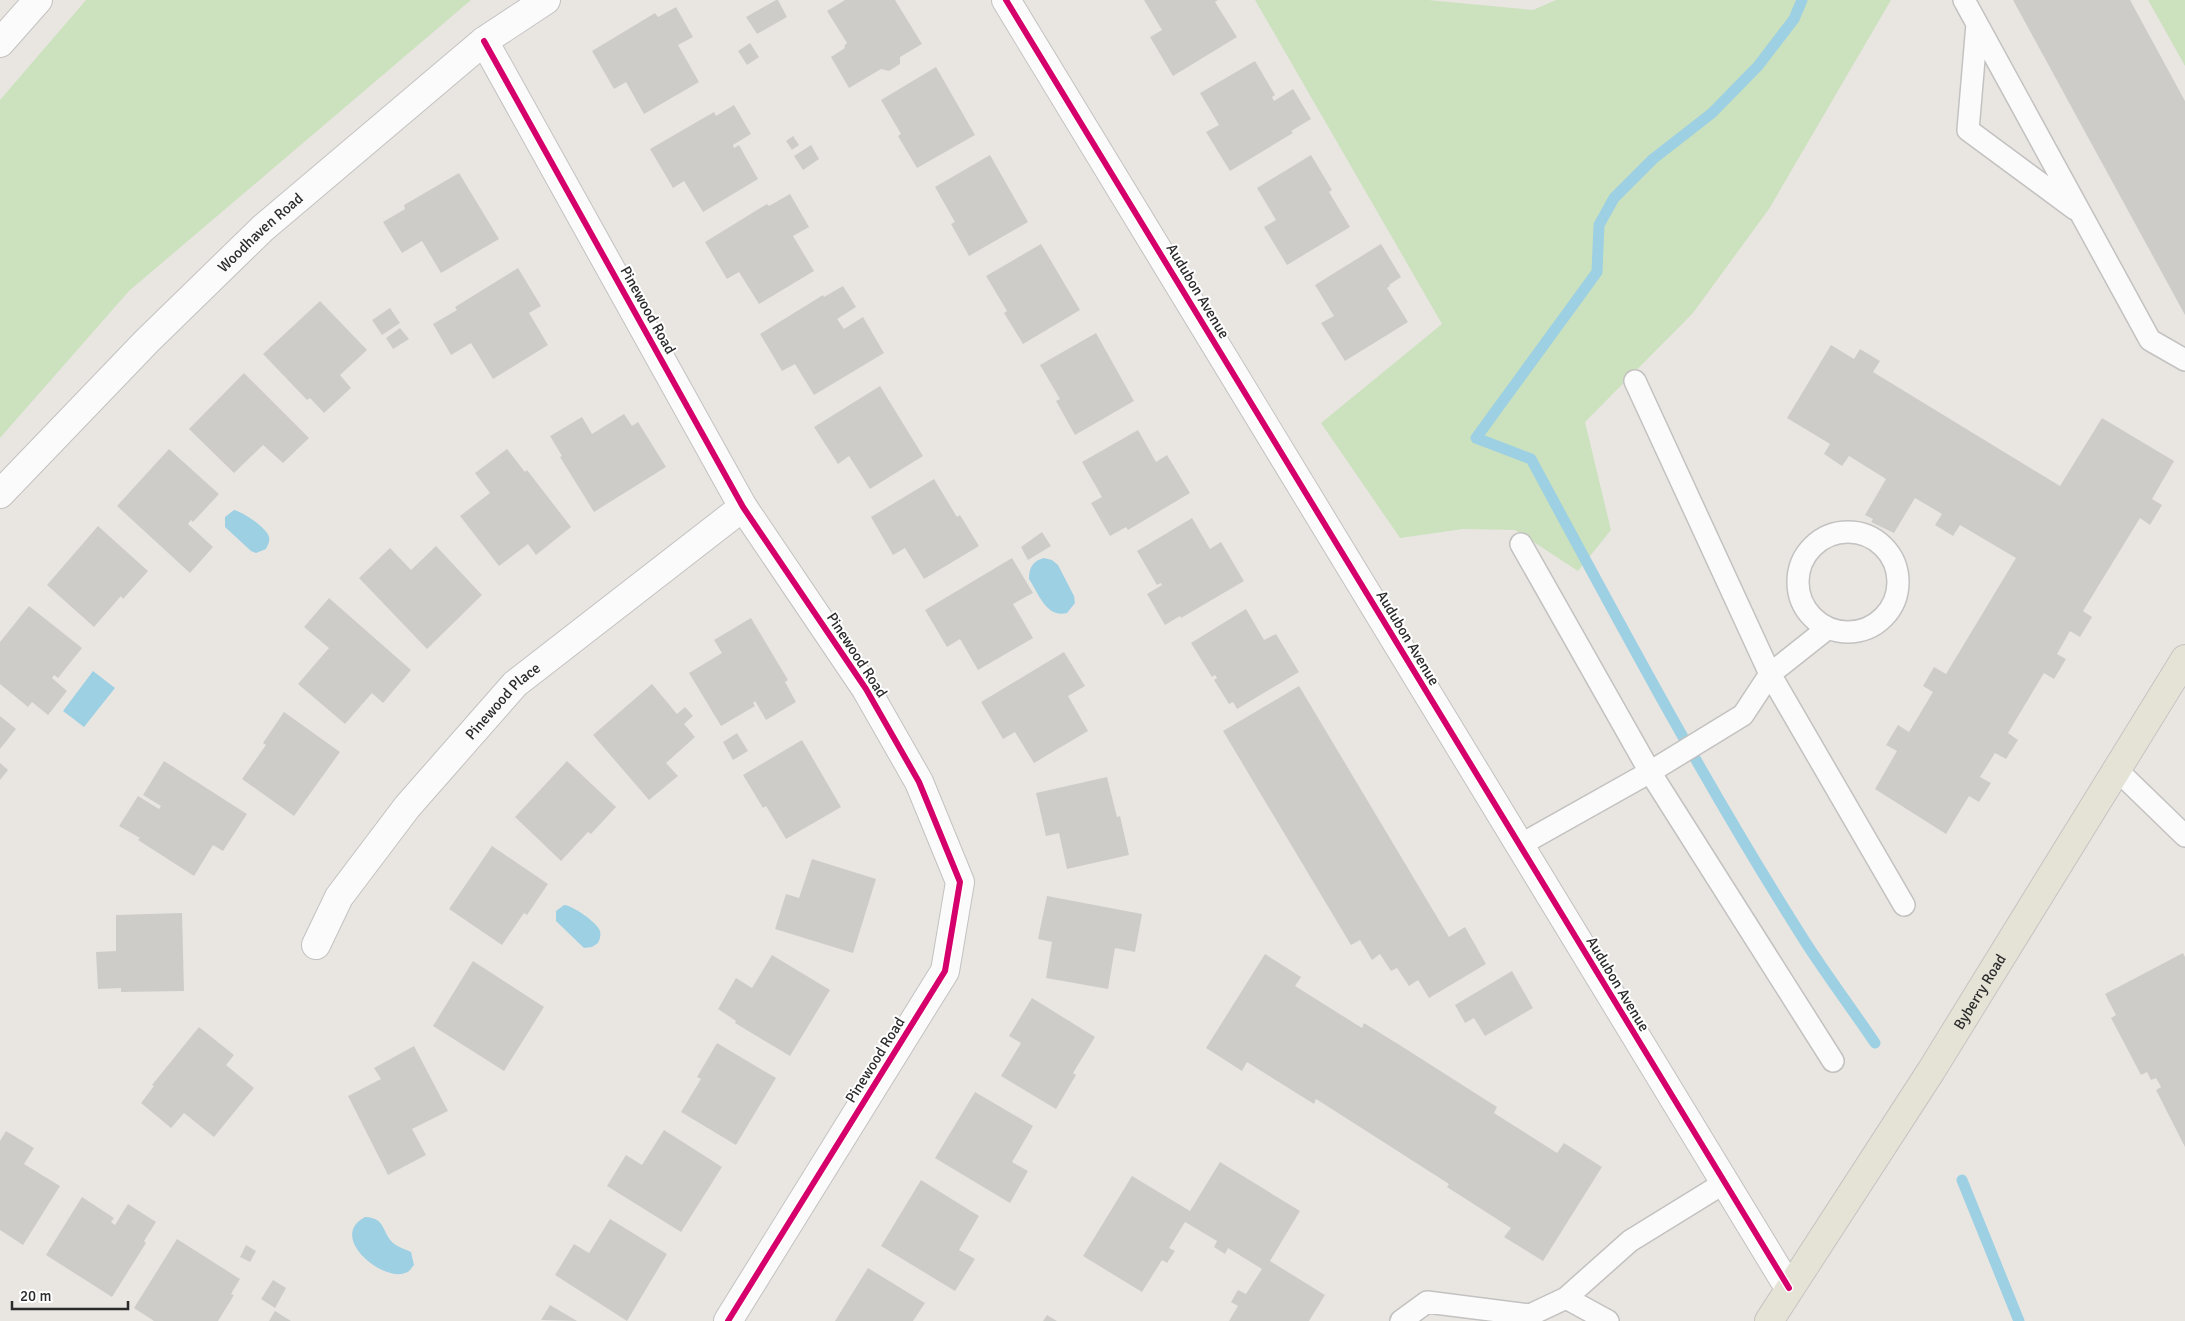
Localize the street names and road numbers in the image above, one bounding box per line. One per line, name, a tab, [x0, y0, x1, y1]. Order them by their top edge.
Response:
street label: Woodhaven Road	[214, 189, 307, 276]
street label: Audubon Avenue	[1163, 240, 1233, 342]
street label: Pinewood Road	[616, 263, 680, 357]
street label: Audubon Avenue	[1373, 587, 1443, 689]
street label: Pinewood Road	[823, 609, 891, 701]
street label: Pinewood Place	[461, 659, 544, 743]
street label: Audubon Avenue	[1583, 933, 1653, 1035]
street label: Byberry Road	[1950, 951, 2010, 1033]
street label: Pinewood Road	[841, 1014, 909, 1106]

